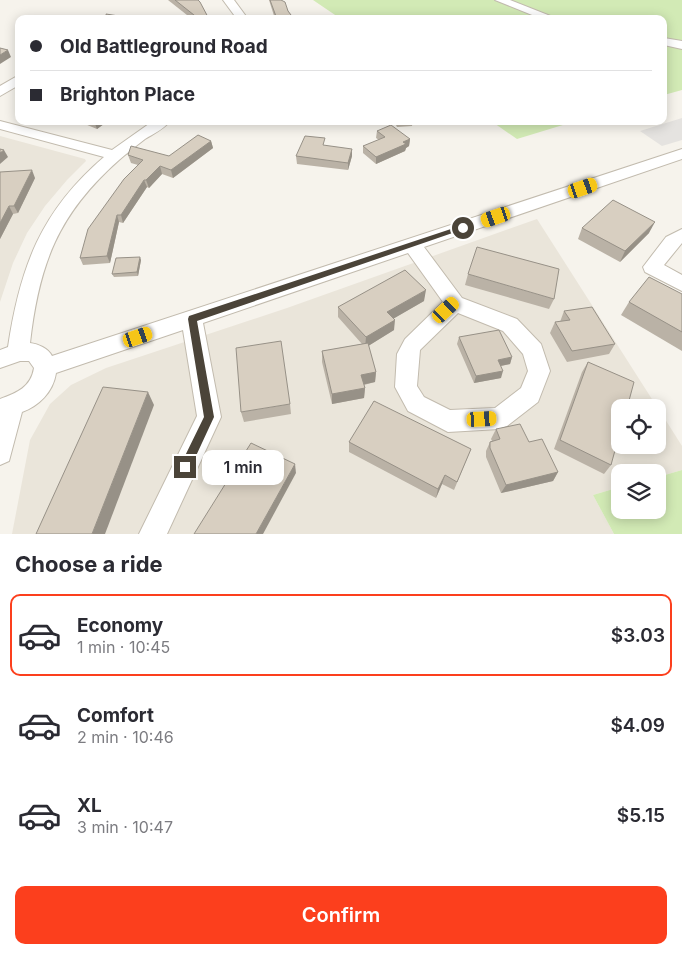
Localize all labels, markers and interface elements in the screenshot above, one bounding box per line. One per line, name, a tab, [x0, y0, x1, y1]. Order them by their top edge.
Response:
text: Old Battleground Road	[60, 35, 268, 58]
text: Brighton Place	[60, 83, 195, 106]
car	[566, 176, 599, 200]
car	[479, 205, 512, 229]
route start	[452, 217, 474, 239]
car	[429, 294, 462, 326]
car	[121, 325, 154, 349]
map controls	[611, 399, 666, 519]
button: locate	[611, 399, 666, 454]
car	[466, 411, 497, 427]
callout: 1 min	[202, 450, 285, 484]
route end	[174, 456, 196, 478]
text: 1 min	[223, 457, 263, 477]
button: layers	[611, 464, 666, 519]
text: Choose a ride	[15, 551, 163, 577]
icon: car	[17, 613, 62, 658]
text: Economy	[77, 614, 163, 637]
text: $3.03	[611, 624, 665, 647]
text: 1 min · 10:45	[77, 637, 170, 657]
icon: car	[17, 703, 62, 748]
text: Comfort	[77, 704, 154, 727]
text: $4.09	[610, 714, 665, 737]
text: 2 min · 10:46	[77, 727, 174, 747]
icon: car	[17, 793, 62, 838]
text: XL	[77, 794, 102, 817]
text: $5.15	[617, 804, 665, 827]
text: 3 min · 10:47	[77, 817, 173, 837]
button: Confirm	[15, 886, 667, 944]

